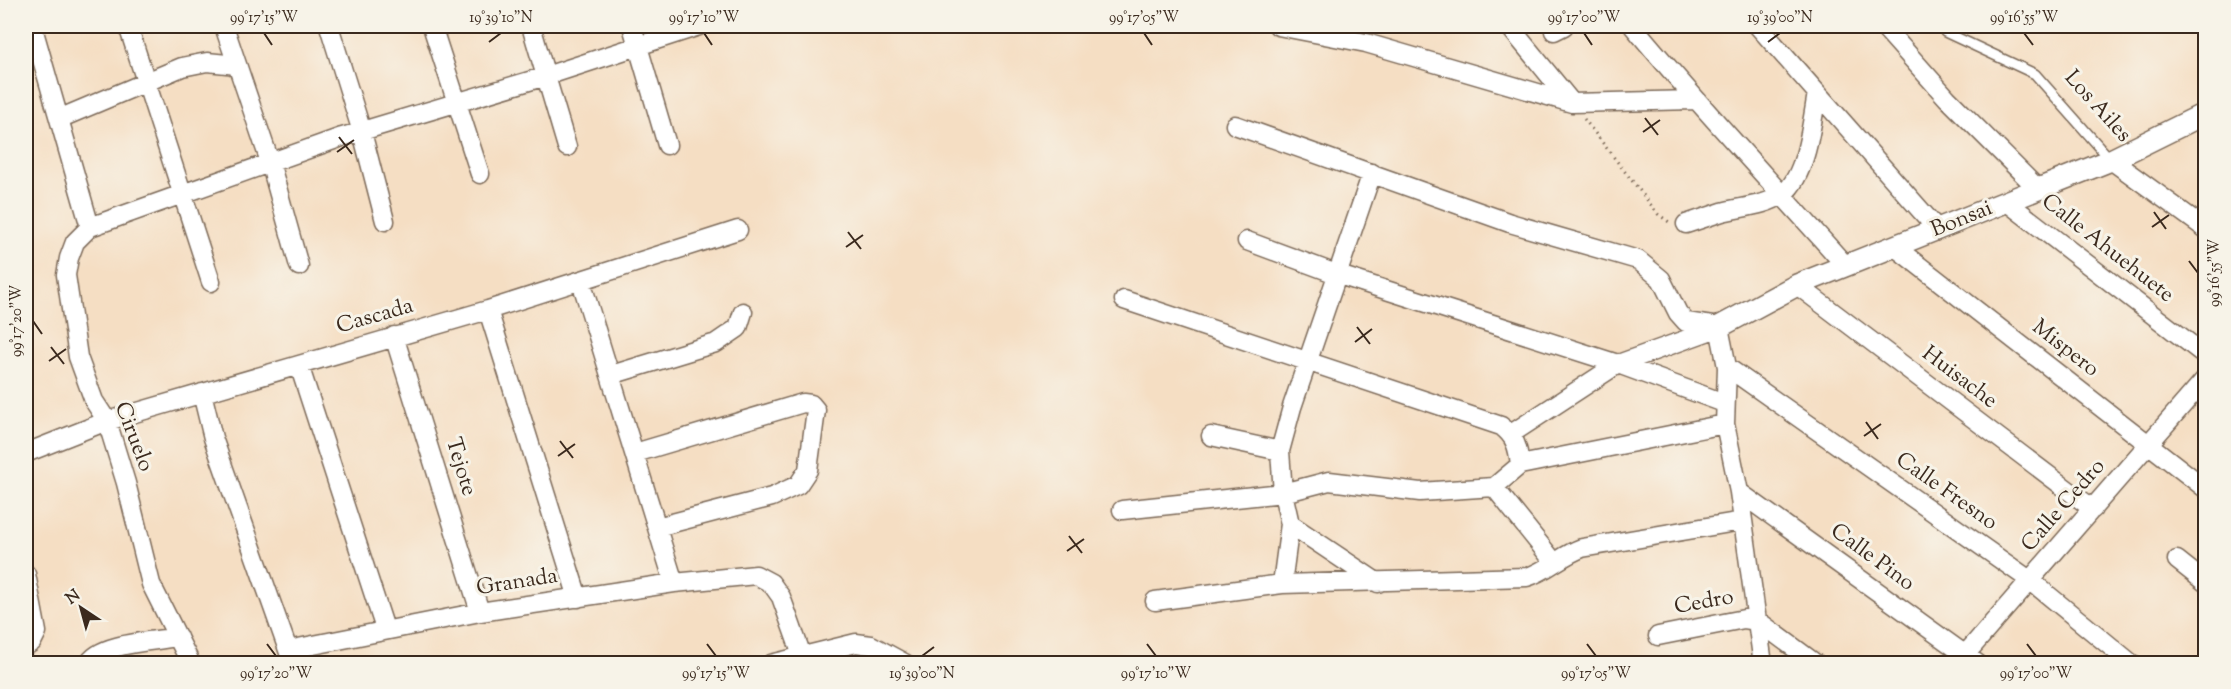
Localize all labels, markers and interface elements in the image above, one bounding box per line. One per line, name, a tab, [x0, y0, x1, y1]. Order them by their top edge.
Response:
text: 99°17'15"W	[230, 8, 298, 29]
text: 19°39'10"N	[469, 8, 533, 29]
text: 99°17'10"W	[669, 8, 739, 29]
text: 99°17'05"W	[1109, 8, 1179, 29]
text: 99°17'00"W	[1548, 8, 1621, 29]
text: 19°39'00"N	[1747, 8, 1813, 29]
text: 99°16'55"W	[1990, 8, 2058, 29]
street label: Los Ailes	[2056, 64, 2138, 150]
street label: Calle Ahuehuete	[2034, 187, 2180, 311]
street label: Bonsai	[1926, 193, 1998, 247]
text: 99°16'55"W	[2205, 239, 2226, 307]
text: 99°17'20"W	[7, 285, 28, 357]
street label: Cascada	[333, 291, 417, 343]
street label: Mispero	[2024, 312, 2106, 386]
street label: Huisache	[1914, 339, 2004, 417]
street label: Ciruelo	[105, 397, 161, 477]
street label: Tejote	[436, 434, 484, 500]
street label: Calle Fresno	[1888, 445, 2004, 539]
street label: Calle Cedro	[2014, 452, 2114, 560]
street label: Calle Pino	[1823, 516, 1921, 600]
street label: Granada	[474, 561, 560, 605]
north arrow	[51, 578, 111, 638]
street label: Cedro	[1672, 582, 1736, 624]
text: N	[62, 585, 86, 611]
text: 99°17'20"W	[240, 664, 312, 685]
text: 99°17'15"W	[682, 664, 750, 685]
text: 19°39'00"N	[889, 664, 955, 685]
text: 99°17'10"W	[1121, 664, 1191, 685]
text: 99°17'05"W	[1561, 664, 1631, 685]
text: 99°17'00"W	[2000, 664, 2073, 685]

